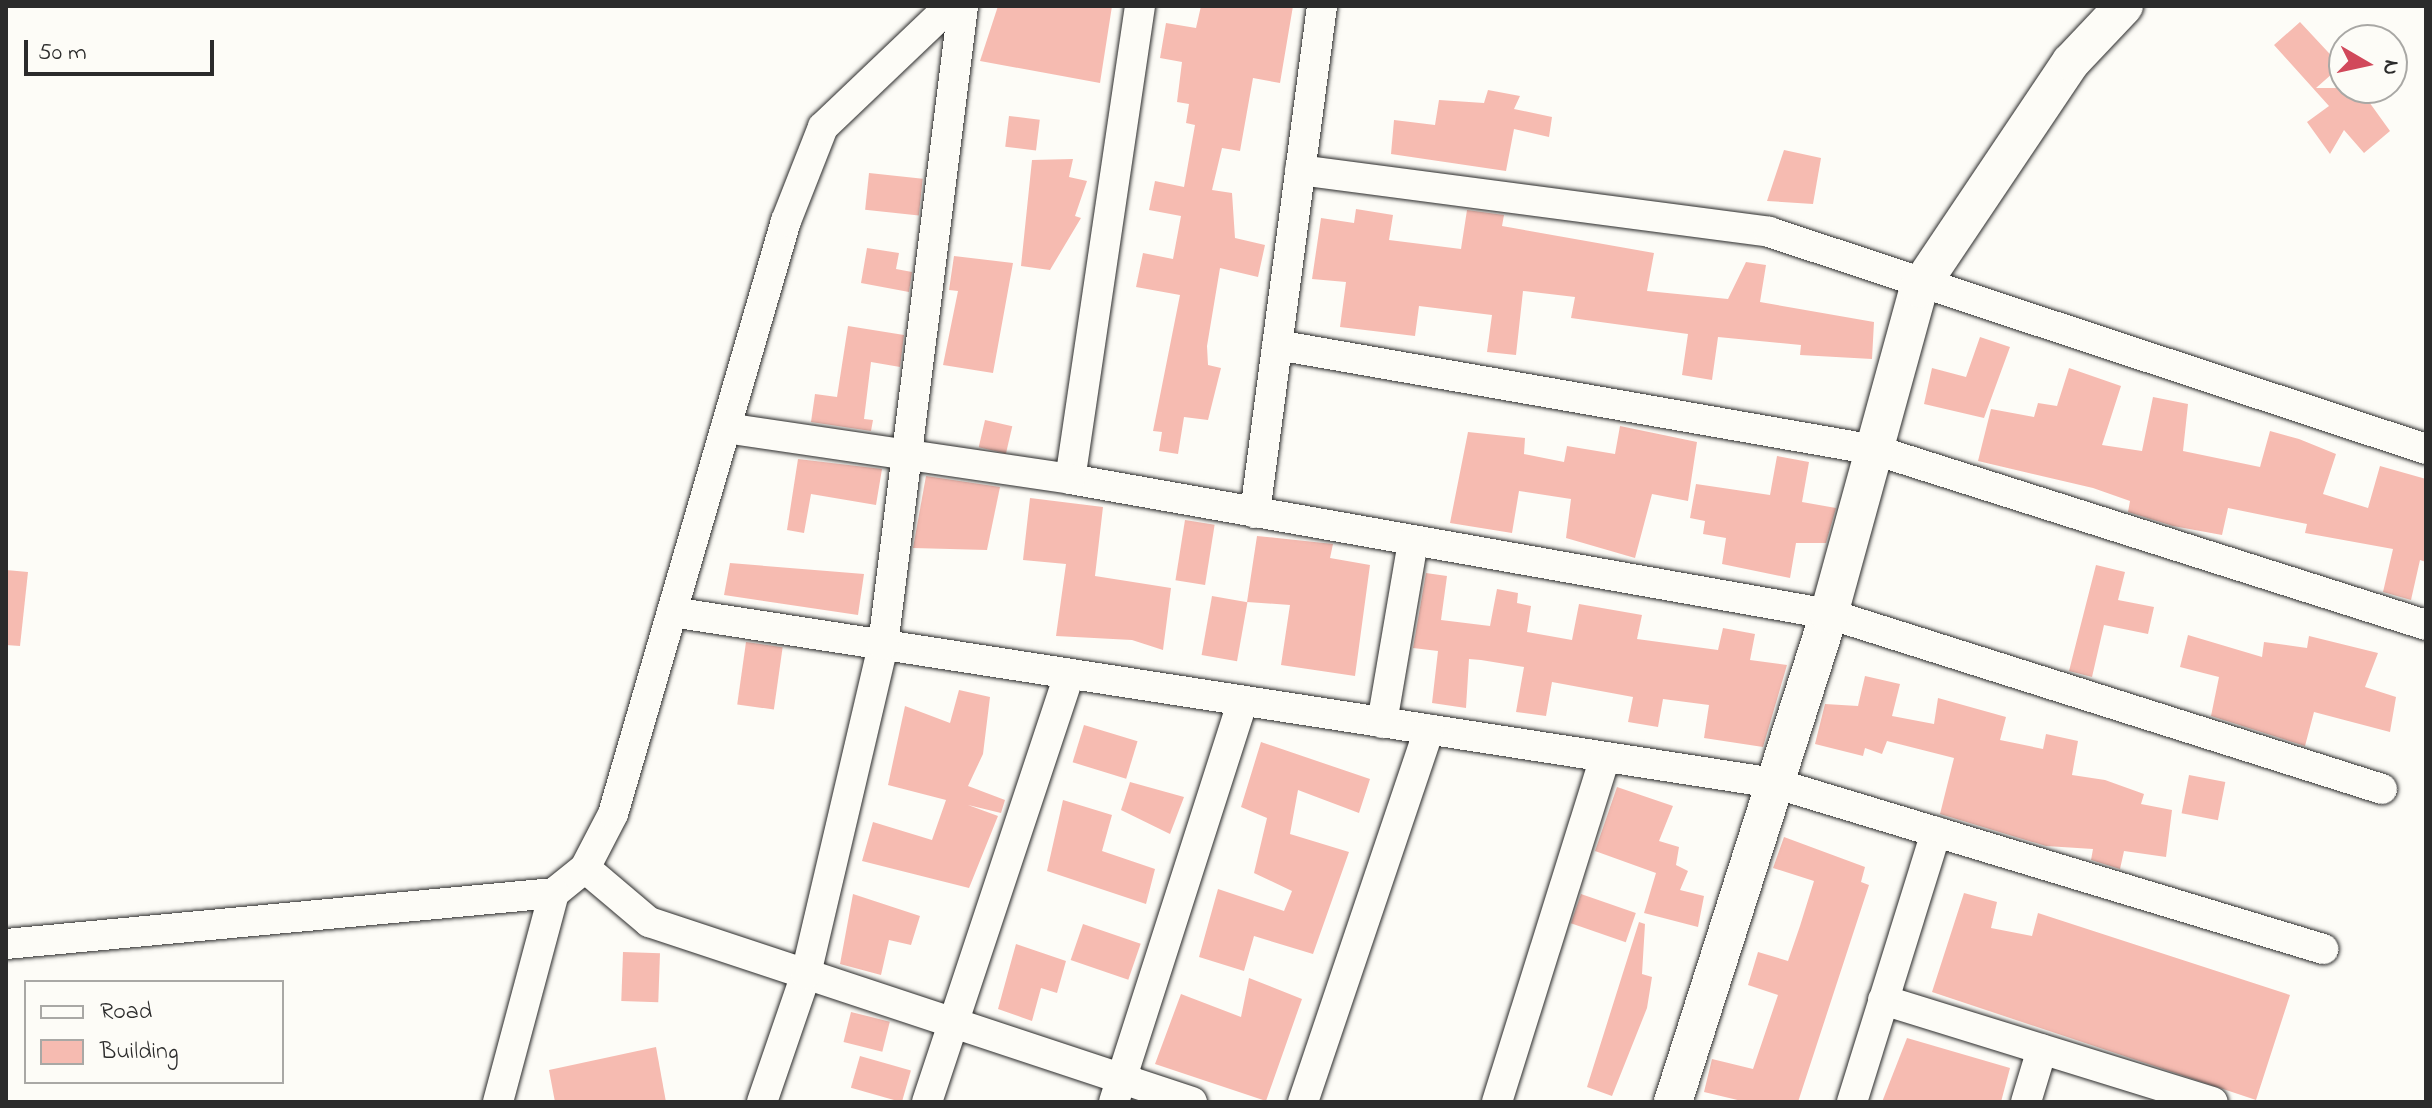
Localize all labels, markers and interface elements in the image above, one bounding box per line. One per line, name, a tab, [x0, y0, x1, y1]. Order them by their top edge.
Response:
scale bar	[28, 24, 218, 74]
north arrow	[2328, 24, 2408, 104]
text: 50 m	[38, 36, 87, 71]
text: N	[2373, 58, 2407, 77]
legend	[24, 980, 284, 1084]
text: Road	[100, 995, 152, 1030]
text: Building	[100, 1035, 179, 1070]

